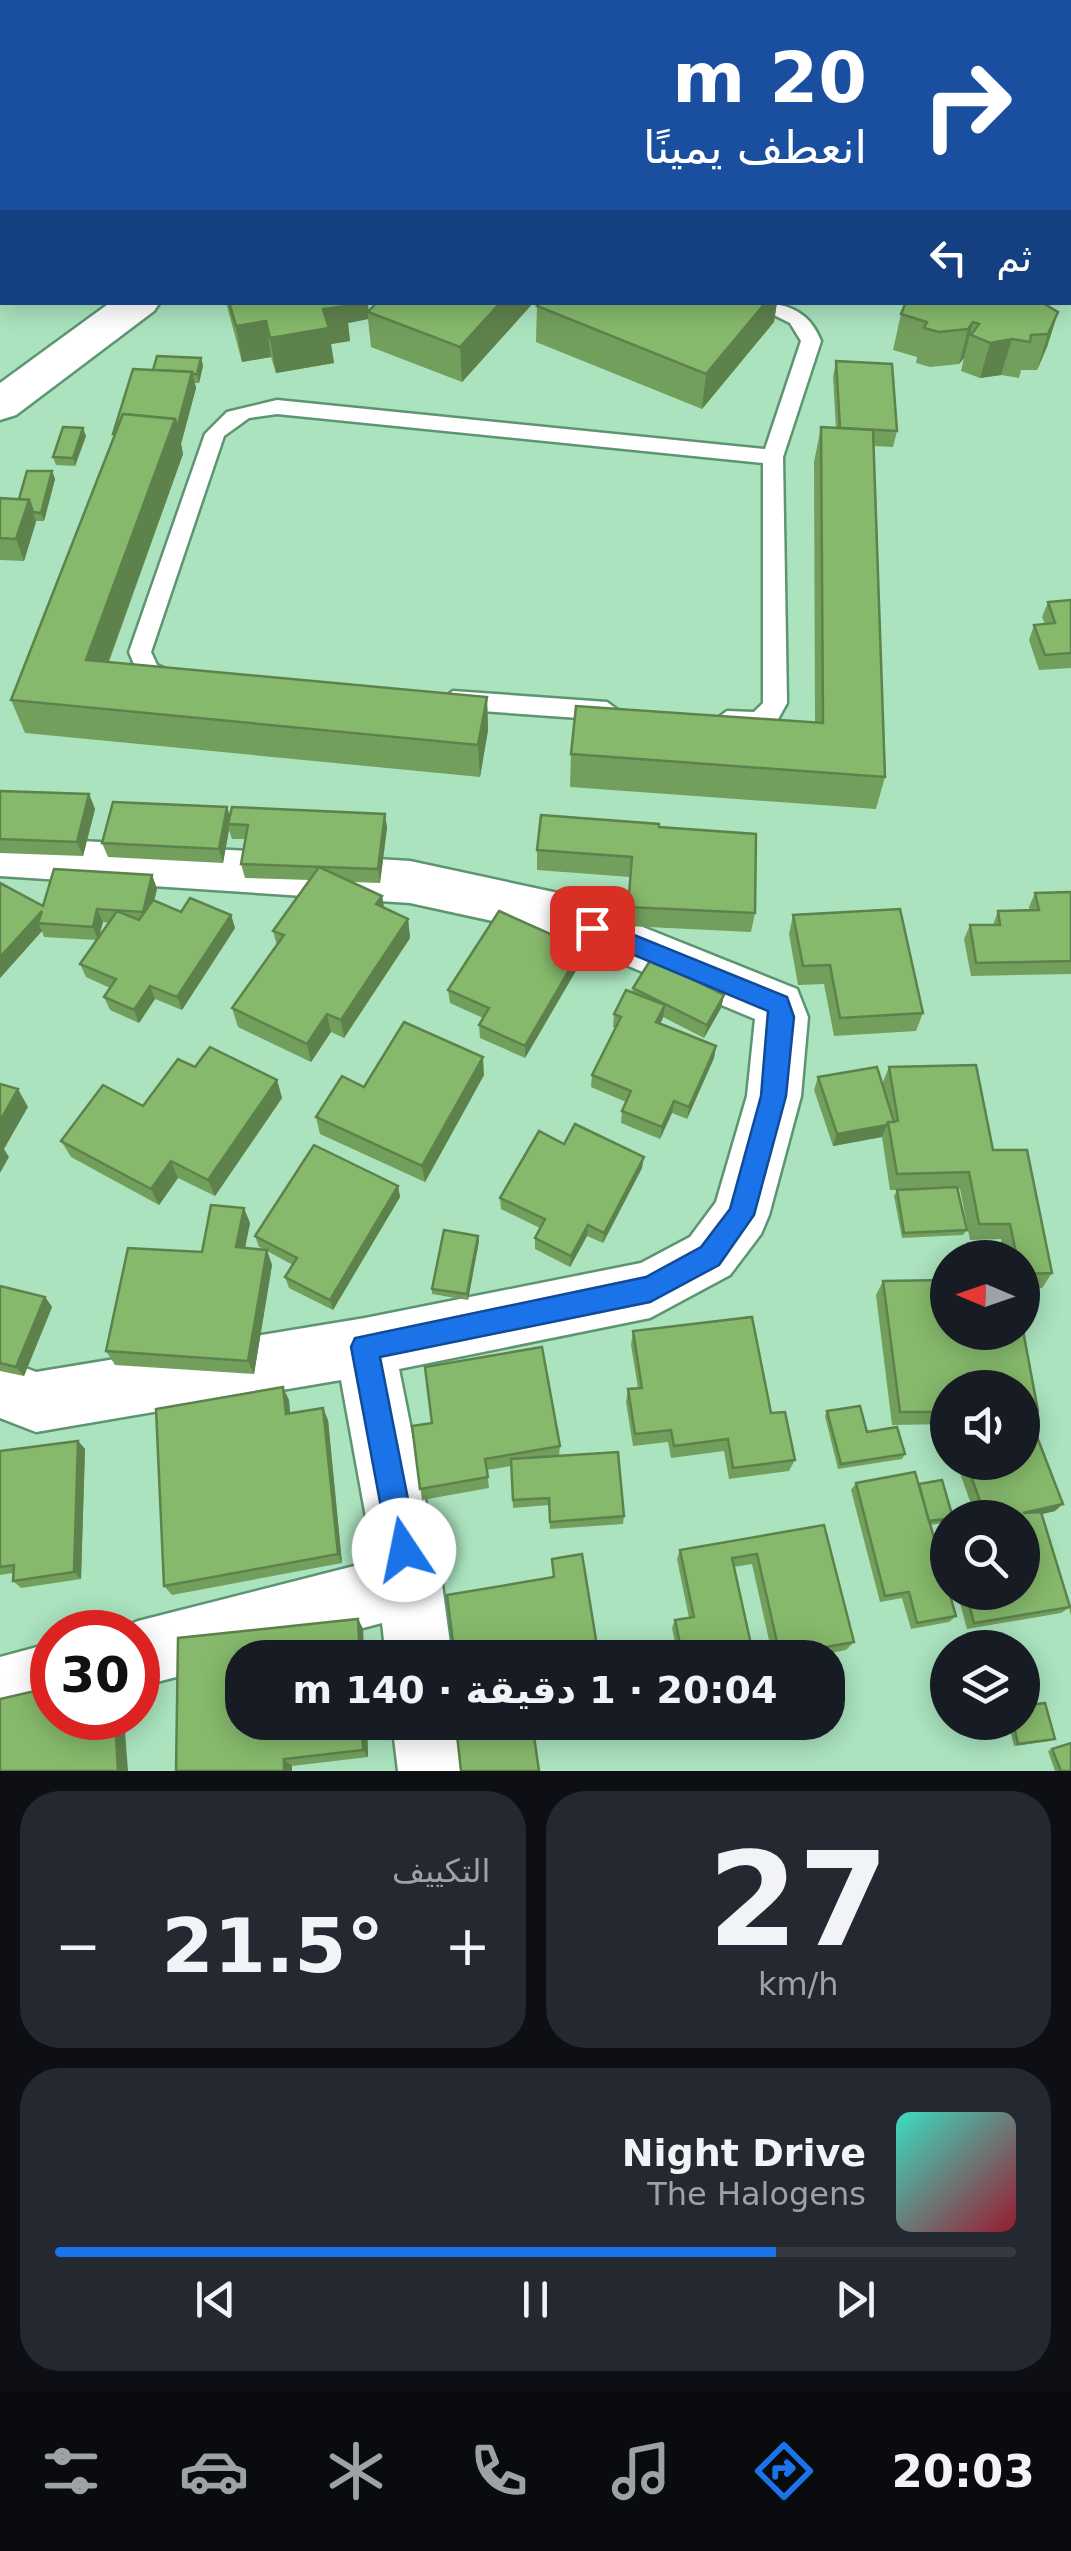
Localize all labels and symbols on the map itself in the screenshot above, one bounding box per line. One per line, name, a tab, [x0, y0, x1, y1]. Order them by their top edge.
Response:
pin	[550, 886, 635, 971]
north arrow	[930, 1240, 1040, 1350]
position arrow	[352, 1498, 456, 1602]
speed limit sign: 30	[30, 1610, 160, 1740]

